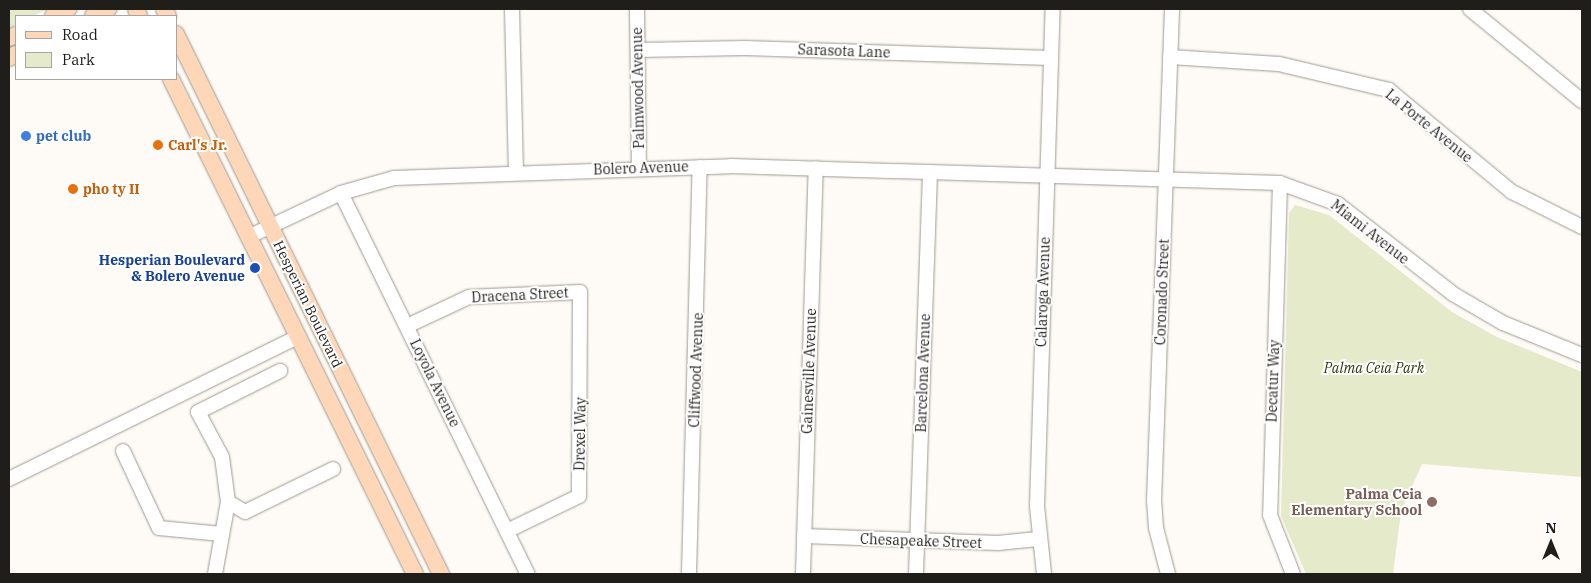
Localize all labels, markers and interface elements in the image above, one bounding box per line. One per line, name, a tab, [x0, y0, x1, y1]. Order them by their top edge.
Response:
legend	[15, 15, 178, 80]
text: Road	[62, 25, 98, 44]
street label: Palmwood Avenue	[629, 27, 647, 149]
street label: Sarasota Lane	[797, 41, 891, 61]
text: Park	[62, 50, 95, 69]
street label: La Porte Avenue	[1382, 86, 1476, 166]
place label: pet club	[36, 128, 91, 144]
marker: pet club	[20, 130, 32, 142]
place label: Carl's Jr.	[168, 137, 227, 153]
marker: Carl's Jr.	[152, 139, 164, 151]
street label: Bolero Avenue	[593, 158, 689, 178]
place label: pho ty II	[83, 181, 140, 197]
marker: pho ty II	[67, 183, 79, 195]
street label: Miami Avenue	[1328, 196, 1412, 268]
street label: Calaroga Avenue	[1033, 237, 1053, 347]
street label: Hesperian Boulevard	[270, 238, 346, 370]
street label: Coronado Street	[1152, 238, 1172, 346]
place label: Hesperian Boulevard & Bolero Avenue	[99, 252, 245, 284]
marker: Hesperian Boulevard & Bolero Avenue	[249, 262, 261, 274]
street label: Dracena Street	[471, 284, 569, 306]
street label: Gainesville Avenue	[798, 308, 820, 434]
street label: Cliffwood Avenue	[686, 312, 706, 428]
street label: Barcelona Avenue	[913, 313, 933, 433]
street label: Loyola Avenue	[406, 336, 464, 430]
street label: Decatur Way	[1263, 339, 1283, 423]
park label: Palma Ceia Park	[1324, 360, 1424, 376]
street label: Drexel Way	[571, 397, 589, 471]
place label: Palma Ceia Elementary School	[1291, 486, 1422, 518]
marker: Palma Ceia Elementary School	[1426, 496, 1438, 508]
north arrow	[1526, 518, 1576, 568]
text: N	[1545, 519, 1557, 537]
street label: Chesapeake Street	[860, 530, 982, 552]

